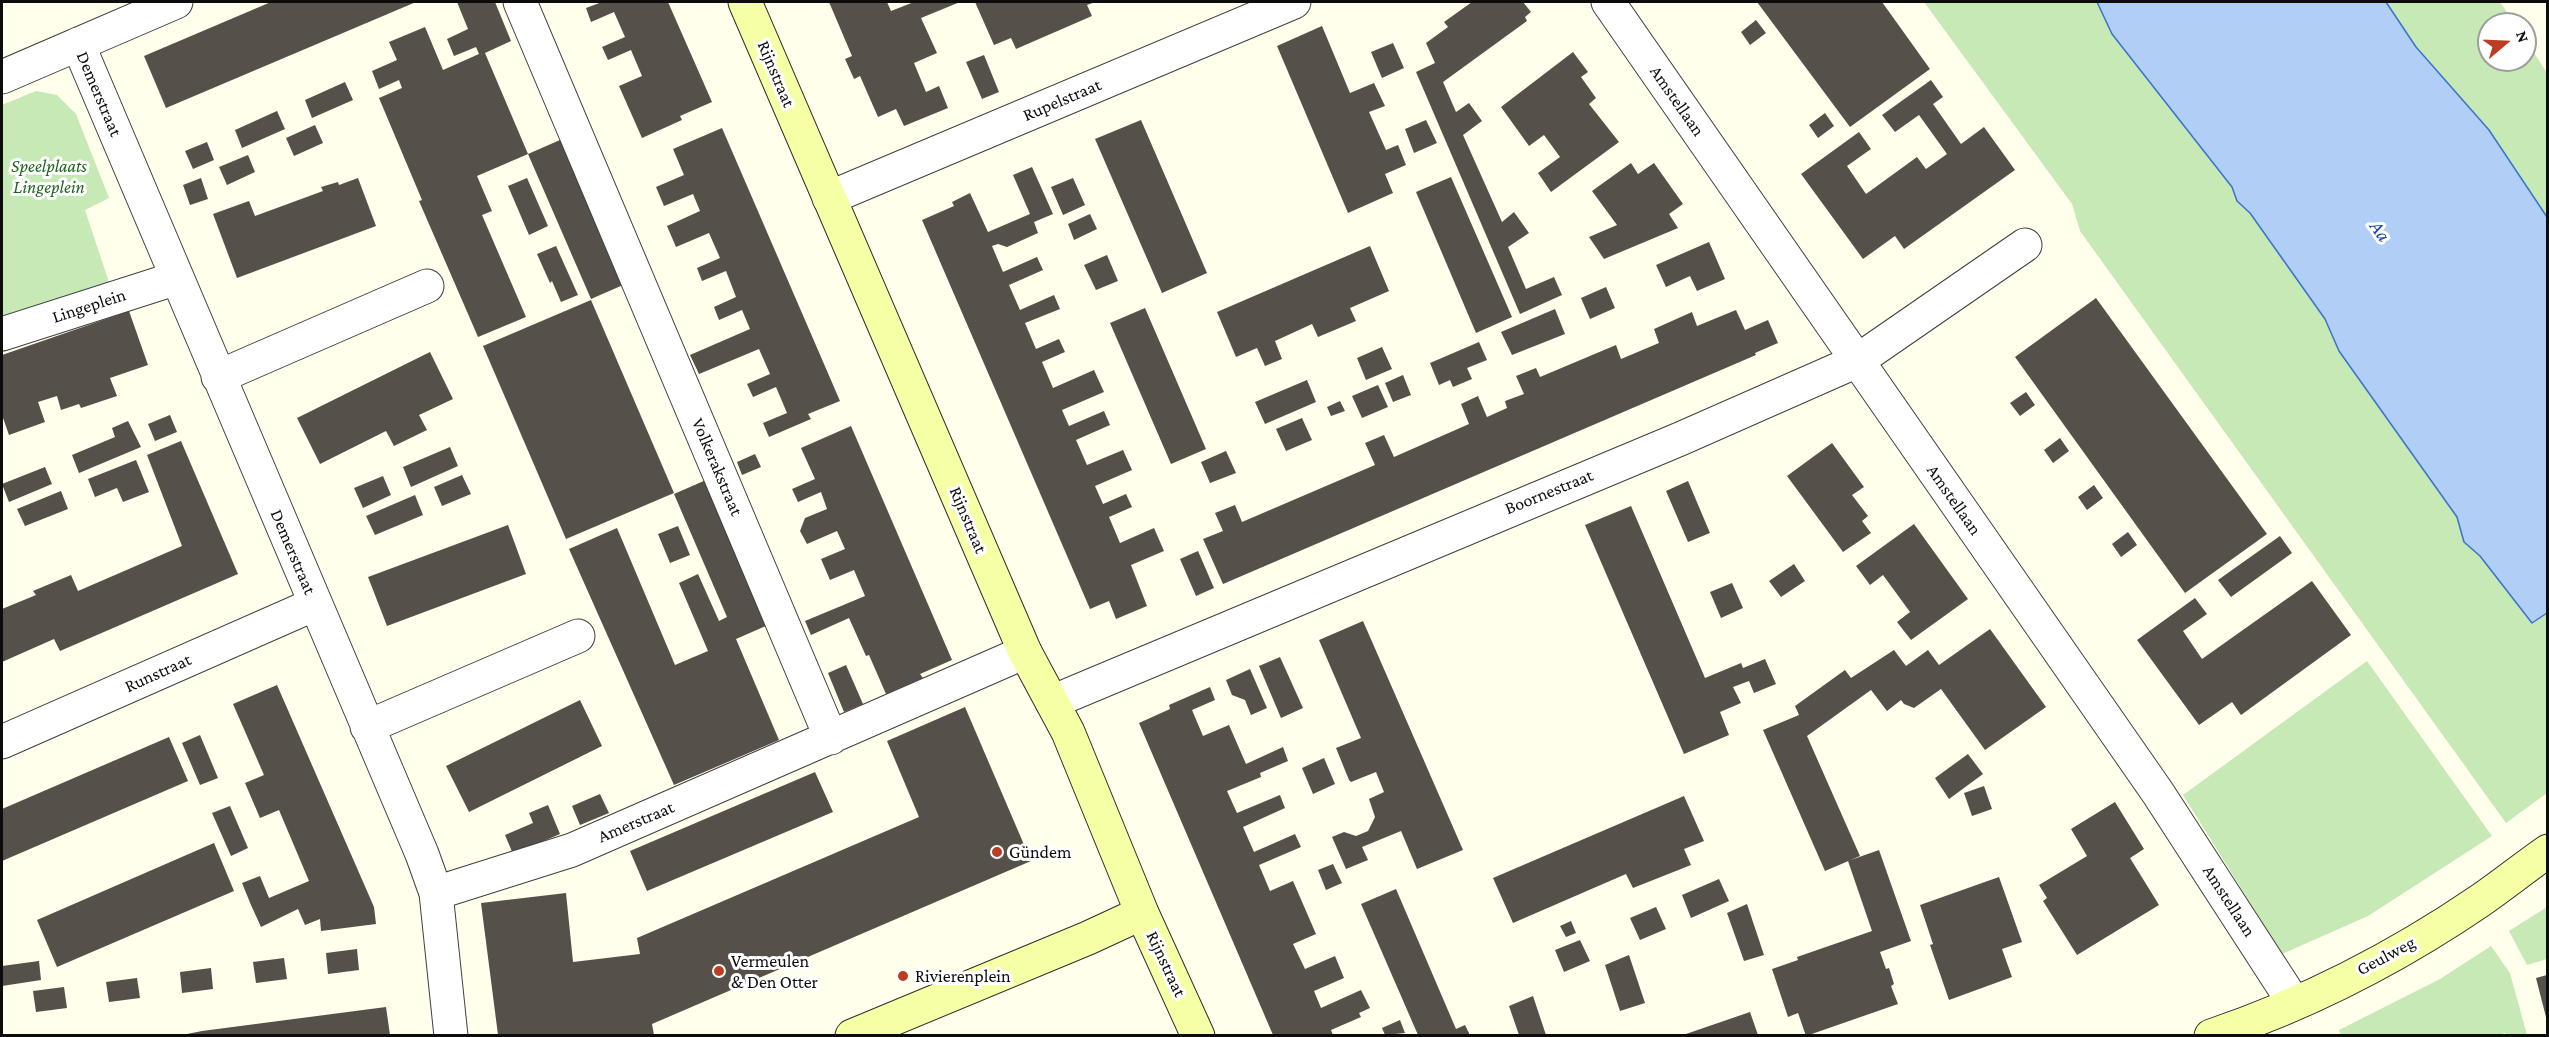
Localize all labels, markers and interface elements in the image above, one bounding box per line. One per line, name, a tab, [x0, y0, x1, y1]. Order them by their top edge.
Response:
north arrow	[2477, 12, 2537, 72]
text: N	[2513, 29, 2532, 45]
street label: Rijnstraat	[752, 37, 800, 111]
street label: Demerstraat	[71, 48, 127, 140]
street label: Amstellaan	[1645, 62, 1709, 140]
street label: Rupelstraat	[1020, 74, 1104, 126]
park label: Speelplaats Lingeplein	[11, 155, 87, 198]
water label: Aa	[2364, 216, 2396, 246]
street label: Lingeplein	[49, 284, 129, 328]
street label: Volkerakstraat	[687, 415, 747, 519]
street label: Amstellaan	[1922, 461, 1986, 539]
street label: Boornestraat	[1502, 464, 1596, 520]
street label: Rijnstraat	[944, 483, 992, 557]
street label: Demerstraat	[265, 506, 321, 598]
street label: Runstraat	[121, 649, 195, 697]
street label: Amerstraat	[595, 796, 677, 848]
place label: Gündem	[1009, 841, 1071, 863]
marker: Gündem	[990, 845, 1004, 859]
street label: Amstellaan	[2198, 861, 2260, 941]
street label: Rijnstraat	[1141, 927, 1191, 1001]
street label: Geulweg	[2353, 932, 2419, 980]
place label: Vermeulen & Den Otter	[731, 950, 818, 992]
marker: Vermeulen & Den Otter	[712, 964, 726, 978]
place label: Rivierenplein	[915, 965, 1011, 987]
marker: Rivierenplein	[896, 969, 910, 983]

